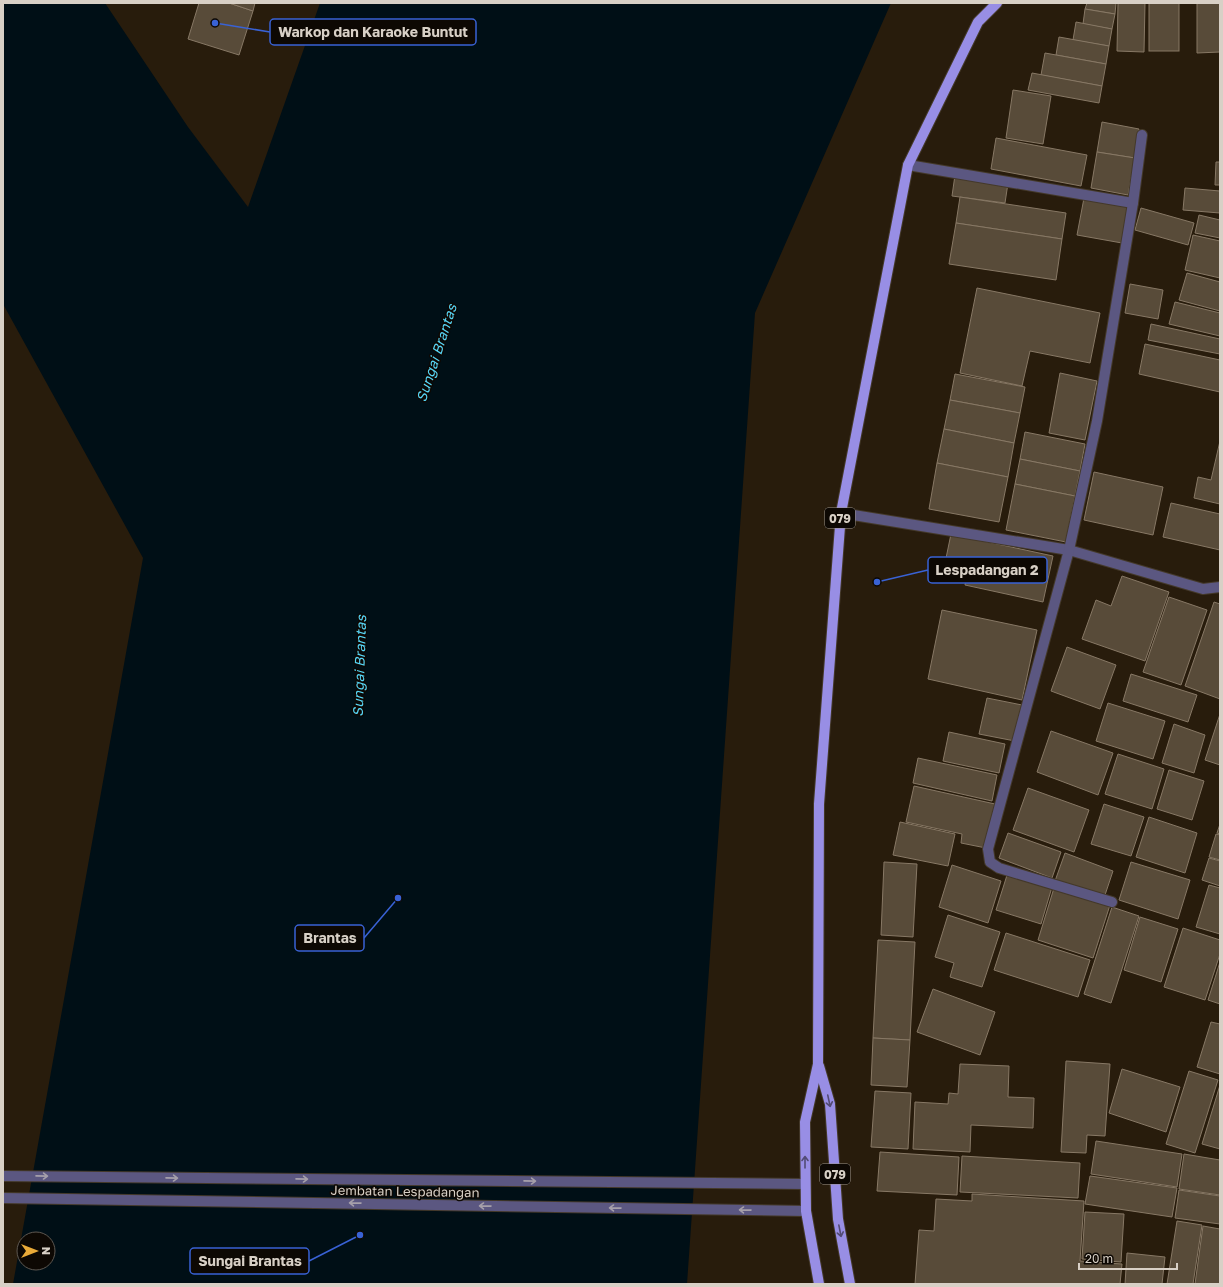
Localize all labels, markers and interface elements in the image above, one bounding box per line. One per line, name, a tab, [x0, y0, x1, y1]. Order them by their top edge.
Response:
callout: Warkop dan Karaoke Buntut	[270, 19, 476, 45]
text: Warkop dan Karaoke Buntut	[278, 23, 468, 40]
water label: Sungai Brantas	[412, 301, 460, 404]
road number: 079	[825, 508, 855, 528]
callout: Lespadangan 2	[928, 557, 1047, 583]
text: Lespadangan 2	[935, 561, 1039, 578]
water label: Sungai Brantas	[349, 614, 369, 717]
callout: Brantas	[295, 925, 364, 951]
text: Brantas	[303, 929, 357, 946]
one-way arrow	[825, 1094, 833, 1107]
one-way arrow	[801, 1156, 809, 1169]
road number: 079	[820, 1164, 850, 1184]
one-way arrow	[35, 1173, 48, 1180]
one-way arrow	[165, 1174, 178, 1182]
one-way arrow	[295, 1175, 308, 1183]
one-way arrow	[523, 1177, 536, 1185]
street label: Jembatan Lespadangan	[330, 1182, 480, 1200]
one-way arrow	[349, 1200, 362, 1207]
one-way arrow	[479, 1202, 492, 1210]
one-way arrow	[609, 1204, 622, 1212]
one-way arrow	[739, 1206, 752, 1214]
one-way arrow	[836, 1224, 844, 1237]
north arrow	[16, 1231, 56, 1271]
scale bar	[1079, 1245, 1177, 1271]
text: N	[40, 1247, 53, 1255]
callout: Sungai Brantas	[190, 1248, 309, 1274]
text: 20 m	[1085, 1251, 1113, 1266]
text: Sungai Brantas	[198, 1252, 302, 1269]

